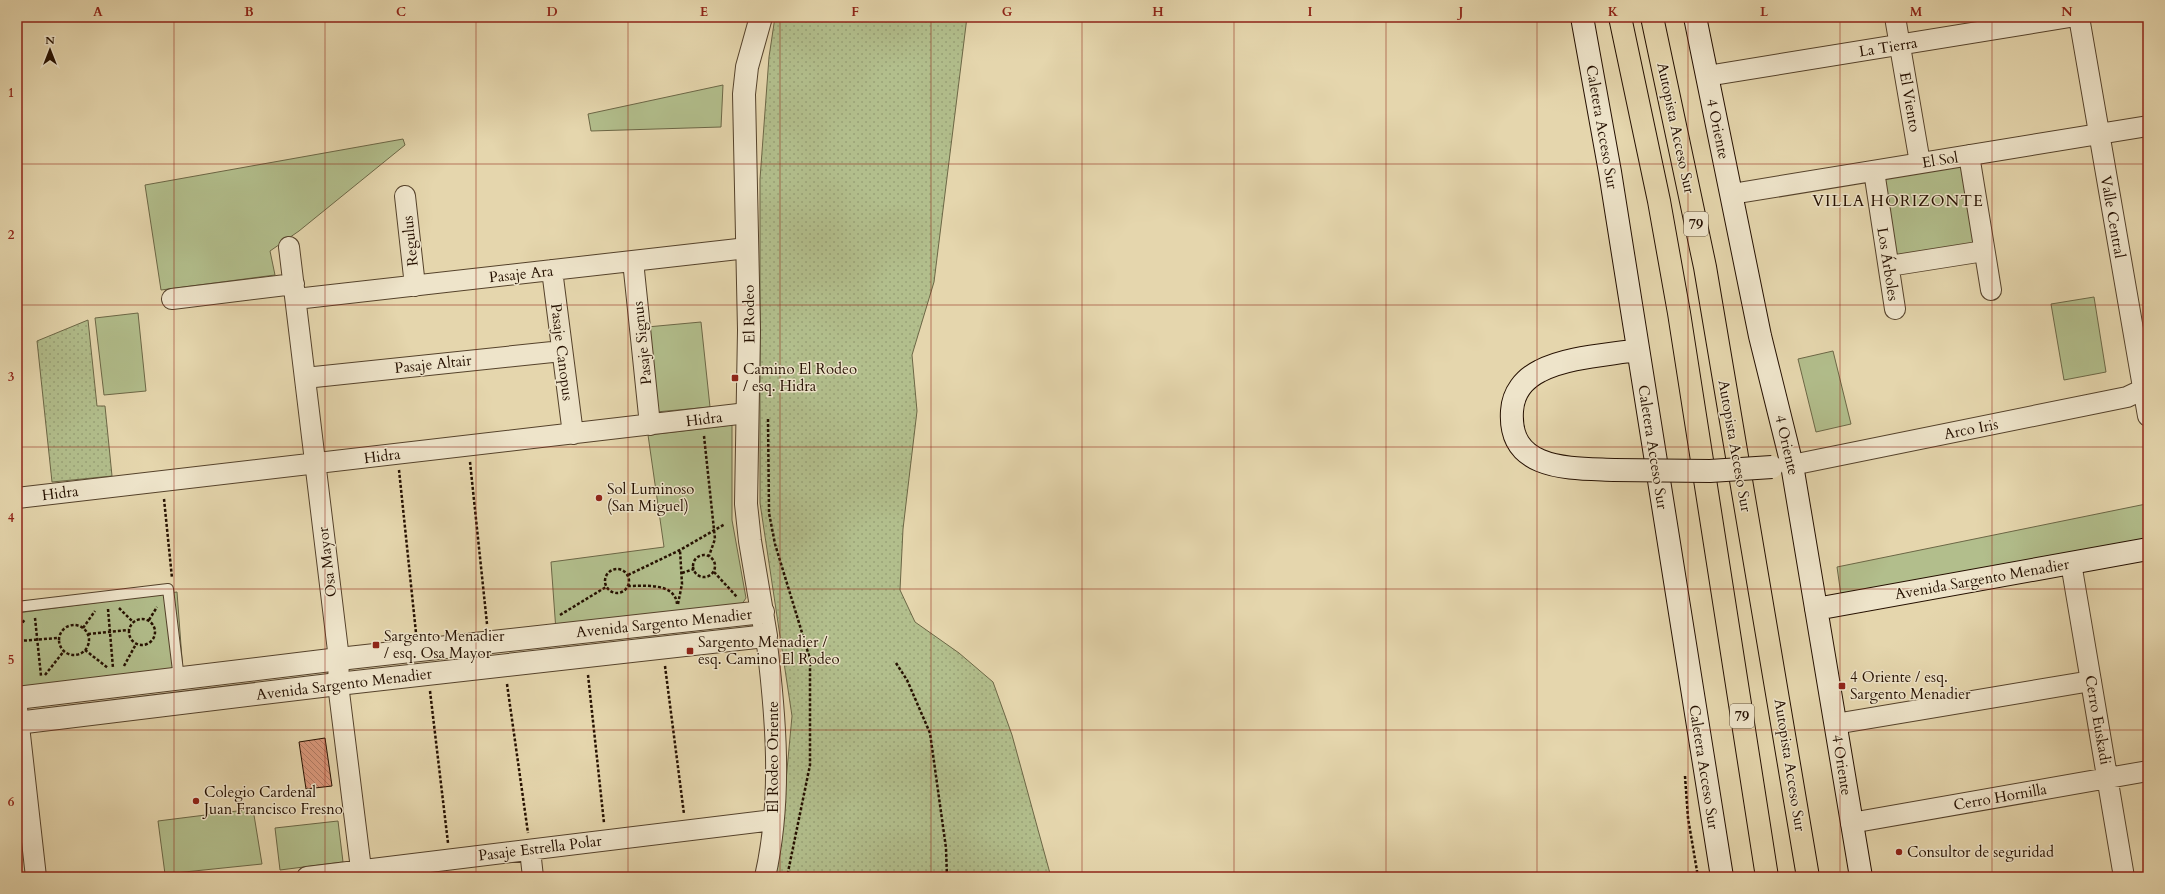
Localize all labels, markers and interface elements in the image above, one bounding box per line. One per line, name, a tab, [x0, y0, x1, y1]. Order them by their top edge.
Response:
text: A	[93, 3, 103, 21]
text: B	[244, 3, 254, 21]
text: C	[396, 3, 406, 21]
text: D	[546, 3, 558, 21]
text: E	[700, 3, 708, 21]
text: F	[851, 3, 859, 21]
text: G	[1002, 3, 1013, 21]
text: H	[1152, 3, 1164, 21]
text: I	[1307, 3, 1313, 21]
text: J	[1457, 3, 1464, 21]
text: K	[1608, 3, 1619, 21]
text: L	[1760, 3, 1769, 21]
text: M	[1910, 3, 1923, 21]
text: N	[2061, 3, 2073, 21]
north arrow	[30, 30, 70, 70]
street label: La Tierra	[1857, 32, 1919, 61]
text: N	[45, 33, 55, 48]
street label: Autopista Acceso Sur	[1652, 60, 1700, 196]
street label: Caletera Acceso Sur	[1581, 63, 1623, 191]
street label: El Viento	[1895, 70, 1925, 134]
text: 1	[8, 84, 14, 102]
street label: 4 Oriente	[1702, 97, 1734, 161]
street label: El Sol	[1920, 147, 1960, 173]
street label: Valle Central	[2096, 174, 2130, 260]
district label: VILLA HORIZONTE	[1812, 190, 1984, 212]
road number: 79	[1684, 212, 1708, 236]
street label: Regulus	[397, 215, 423, 267]
text: 2	[8, 226, 15, 244]
street label: Los Árboles	[1872, 226, 1904, 302]
street label: Pasaje Ara	[488, 261, 555, 287]
street label: El Rodeo	[738, 285, 760, 343]
street label: Pasaje Signus	[628, 300, 656, 386]
street label: Pasaje Canopus	[546, 302, 578, 402]
street label: Pasaje Altair	[394, 350, 473, 378]
place label: Camino El Rodeo / esq. Hidra	[743, 359, 857, 396]
text: 3	[8, 368, 15, 386]
marker: Camino El Rodeo / esq. Hidra	[730, 373, 740, 383]
street label: Autopista Acceso Sur	[1714, 378, 1757, 514]
street label: Caletera Acceso Sur	[1633, 383, 1673, 511]
street label: Hidra	[685, 407, 724, 431]
street label: 4 Oriente	[1770, 413, 1804, 477]
street label: Arco Iris	[1942, 414, 2000, 444]
street label: Hidra	[363, 444, 402, 468]
place label: Sol Luminoso (San Miguel)	[607, 479, 694, 516]
street label: Hidra	[41, 481, 80, 505]
marker: Sol Luminoso (San Miguel)	[594, 493, 604, 503]
text: 4	[8, 509, 15, 527]
street label: Osa Mayor	[313, 525, 341, 598]
street label: Avenida Sargento Menadier	[1893, 554, 2071, 604]
street label: Avenida Sargento Menadier	[575, 604, 753, 642]
place label: Sargento Menadier / esq. Osa Mayor	[384, 626, 505, 663]
place label: Sargento Menadier / esq. Camino El Rodeo	[698, 632, 840, 669]
marker: Sargento Menadier / esq. Osa Mayor	[371, 640, 381, 650]
marker: Sargento Menadier / esq. Camino El Rodeo	[685, 646, 695, 656]
text: 5	[8, 651, 14, 669]
street label: Avenida Sargento Menadier	[255, 663, 433, 705]
place label: 4 Oriente / esq. Sargento Menadier	[1850, 667, 1971, 704]
street label: Cerro Euskadi	[2080, 674, 2116, 766]
marker: 4 Oriente / esq. Sargento Menadier	[1837, 681, 1847, 691]
street label: Autopista Acceso Sur	[1770, 697, 1810, 833]
street label: El Rodeo Oriente	[763, 701, 783, 813]
street label: Caletera Acceso Sur	[1684, 703, 1724, 831]
road number: 79	[1730, 704, 1754, 728]
street label: 4 Oriente	[1827, 733, 1857, 797]
street label: Cerro Hornilla	[1952, 779, 2049, 815]
place label: Colegio Cardenal Juan Francisco Fresno	[202, 782, 343, 819]
text: 6	[8, 793, 15, 811]
marker: Colegio Cardenal Juan Francisco Fresno	[191, 796, 201, 806]
street label: Pasaje Estrella Polar	[477, 830, 603, 865]
place label: Consultor de seguridad	[1907, 842, 2054, 862]
marker: Consultor de seguridad	[1894, 847, 1904, 857]

